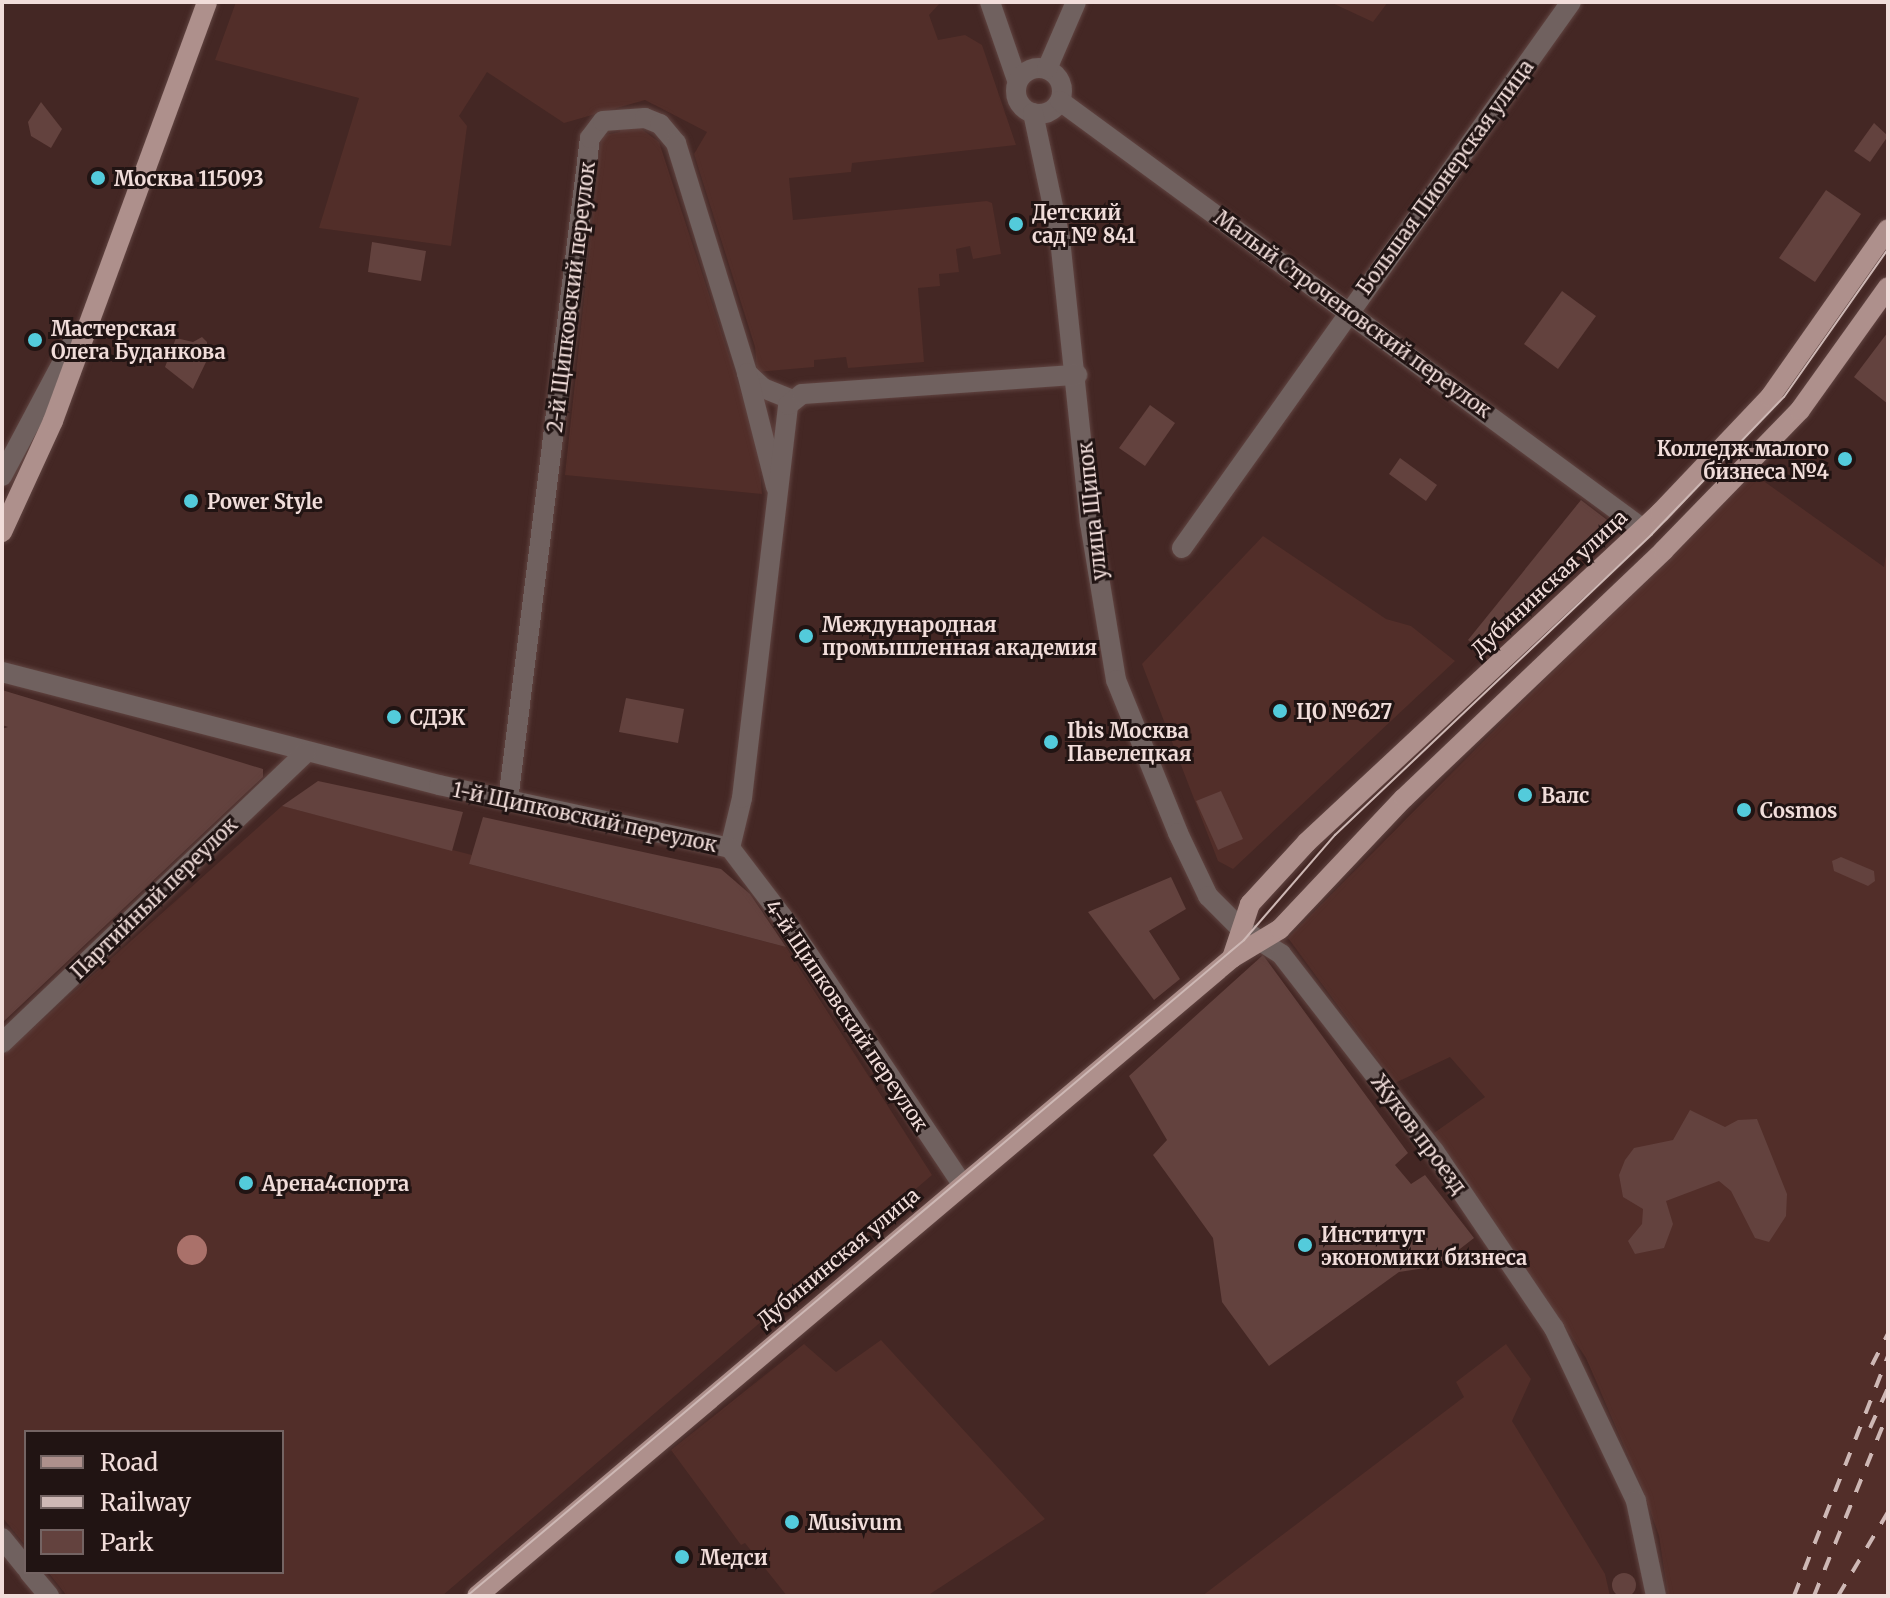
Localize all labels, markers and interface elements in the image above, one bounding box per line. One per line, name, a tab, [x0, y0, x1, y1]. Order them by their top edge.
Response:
street label: Большая Пионерская улица	[1352, 55, 1538, 299]
street label: 2-й Щипковский переулок	[542, 160, 600, 434]
place label: Москва 115093	[114, 166, 264, 190]
marker: Москва 115093	[89, 169, 107, 187]
place label: Детский сад № 841	[1032, 200, 1136, 247]
street label: Малый Строченовский переулок	[1210, 205, 1496, 423]
marker: Детский сад № 841	[1007, 215, 1025, 233]
place label: Мастерская Олега Буданкова	[51, 316, 226, 363]
marker: Мастерская Олега Буданкова	[26, 331, 44, 349]
place label: Колледж малого бизнеса №4	[1657, 436, 1829, 483]
street label: улица Щипок	[1073, 441, 1111, 581]
marker: Колледж малого бизнеса №4	[1836, 450, 1854, 468]
place label: Power Style	[207, 489, 323, 513]
marker: Power Style	[182, 492, 200, 510]
street label: Дубининская улица	[1466, 505, 1632, 661]
place label: Международная промышленная академия	[822, 612, 1097, 659]
marker: Международная промышленная академия	[797, 627, 815, 645]
place label: ЦО №627	[1296, 699, 1392, 723]
marker: ЦО №627	[1271, 702, 1289, 720]
place label: СДЭК	[410, 705, 466, 729]
marker: СДЭК	[385, 708, 403, 726]
place label: Ibis Москва Павелецкая	[1067, 718, 1192, 765]
marker: Ibis Москва Павелецкая	[1042, 733, 1060, 751]
street label: 1-й Щипковский переулок	[451, 777, 719, 857]
place label: Валс	[1541, 783, 1589, 807]
marker: Валс	[1516, 786, 1534, 804]
place label: Cosmos	[1760, 798, 1837, 822]
marker: Cosmos	[1735, 801, 1753, 819]
street label: Партийный переулок	[66, 812, 242, 984]
street label: 4-й Щипковский переулок	[760, 895, 934, 1135]
street label: Жуков проезд	[1366, 1070, 1472, 1198]
place label: Арена4спорта	[262, 1171, 409, 1195]
marker: Арена4спорта	[237, 1174, 255, 1192]
street label: Дубининская улица	[752, 1182, 924, 1332]
place label: Институт экономики бизнеса	[1321, 1222, 1527, 1269]
marker: Институт экономики бизнеса	[1296, 1236, 1314, 1254]
legend	[24, 1430, 284, 1574]
text: Road	[100, 1447, 158, 1478]
text: Railway	[100, 1487, 191, 1518]
place label: Musivum	[808, 1510, 902, 1534]
marker: Musivum	[783, 1513, 801, 1531]
text: Park	[100, 1527, 153, 1558]
place label: Медси	[700, 1545, 768, 1569]
marker: Медси	[671, 1546, 693, 1568]

